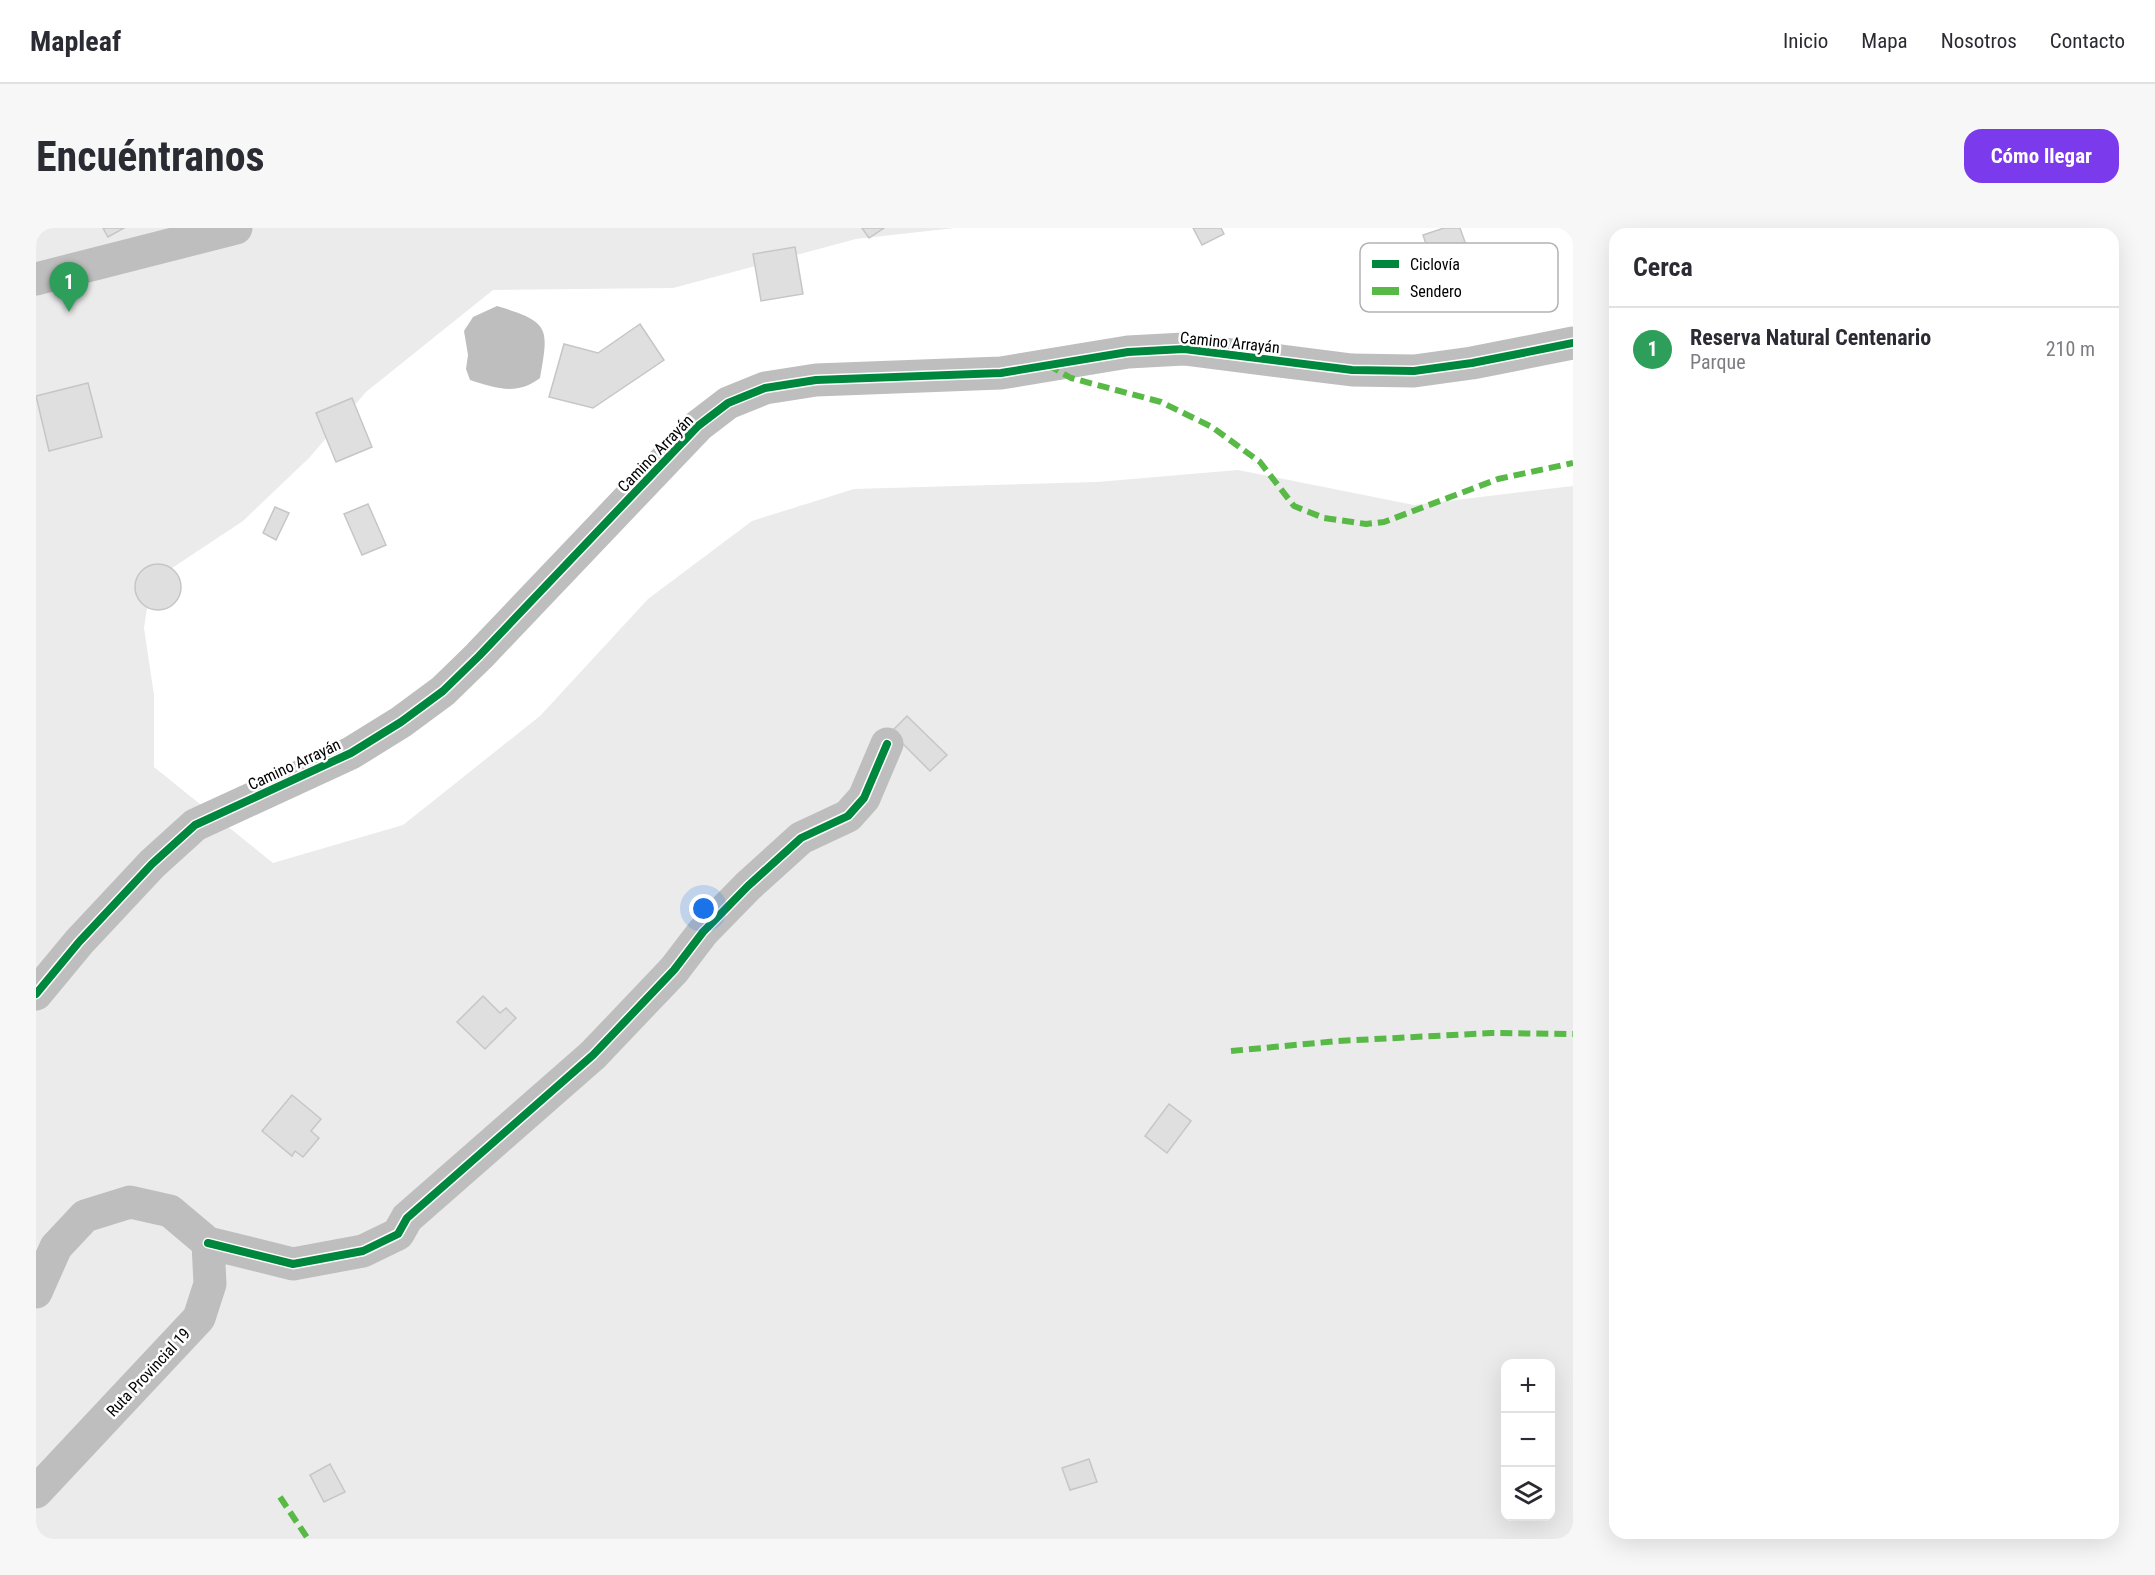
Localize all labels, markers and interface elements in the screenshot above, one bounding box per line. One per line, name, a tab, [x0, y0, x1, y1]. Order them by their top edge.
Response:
text: Mapleaf	[30, 25, 121, 58]
text: Inicio	[1783, 29, 1828, 53]
text: Mapa	[1861, 29, 1908, 53]
text: Nosotros	[1941, 29, 2017, 53]
text: Contacto	[2050, 29, 2125, 53]
button: Cómo llegar	[1964, 129, 2119, 183]
text: Encuéntranos	[36, 132, 265, 181]
legend	[1360, 243, 1558, 312]
text: Cerca	[1633, 252, 1693, 282]
text: Ciclovía	[1410, 255, 1460, 274]
pin: 1	[50, 262, 88, 312]
text: Sendero	[1410, 282, 1462, 301]
text: Reserva Natural Centenario	[1690, 325, 1931, 350]
street label: Camino Arrayán	[1179, 328, 1281, 357]
text: 1	[1647, 337, 1658, 361]
text: 210 m	[2046, 337, 2095, 361]
text: Parque	[1690, 350, 1746, 374]
street label: Camino Arrayán	[614, 411, 697, 496]
street label: Camino Arrayán	[245, 735, 344, 794]
your location	[689, 894, 718, 923]
street label: Ruta Provincial 19	[103, 1324, 194, 1420]
map controls	[1501, 1359, 1555, 1521]
button: +	[1501, 1359, 1555, 1413]
button: −	[1501, 1413, 1555, 1467]
button: layers	[1501, 1467, 1555, 1521]

